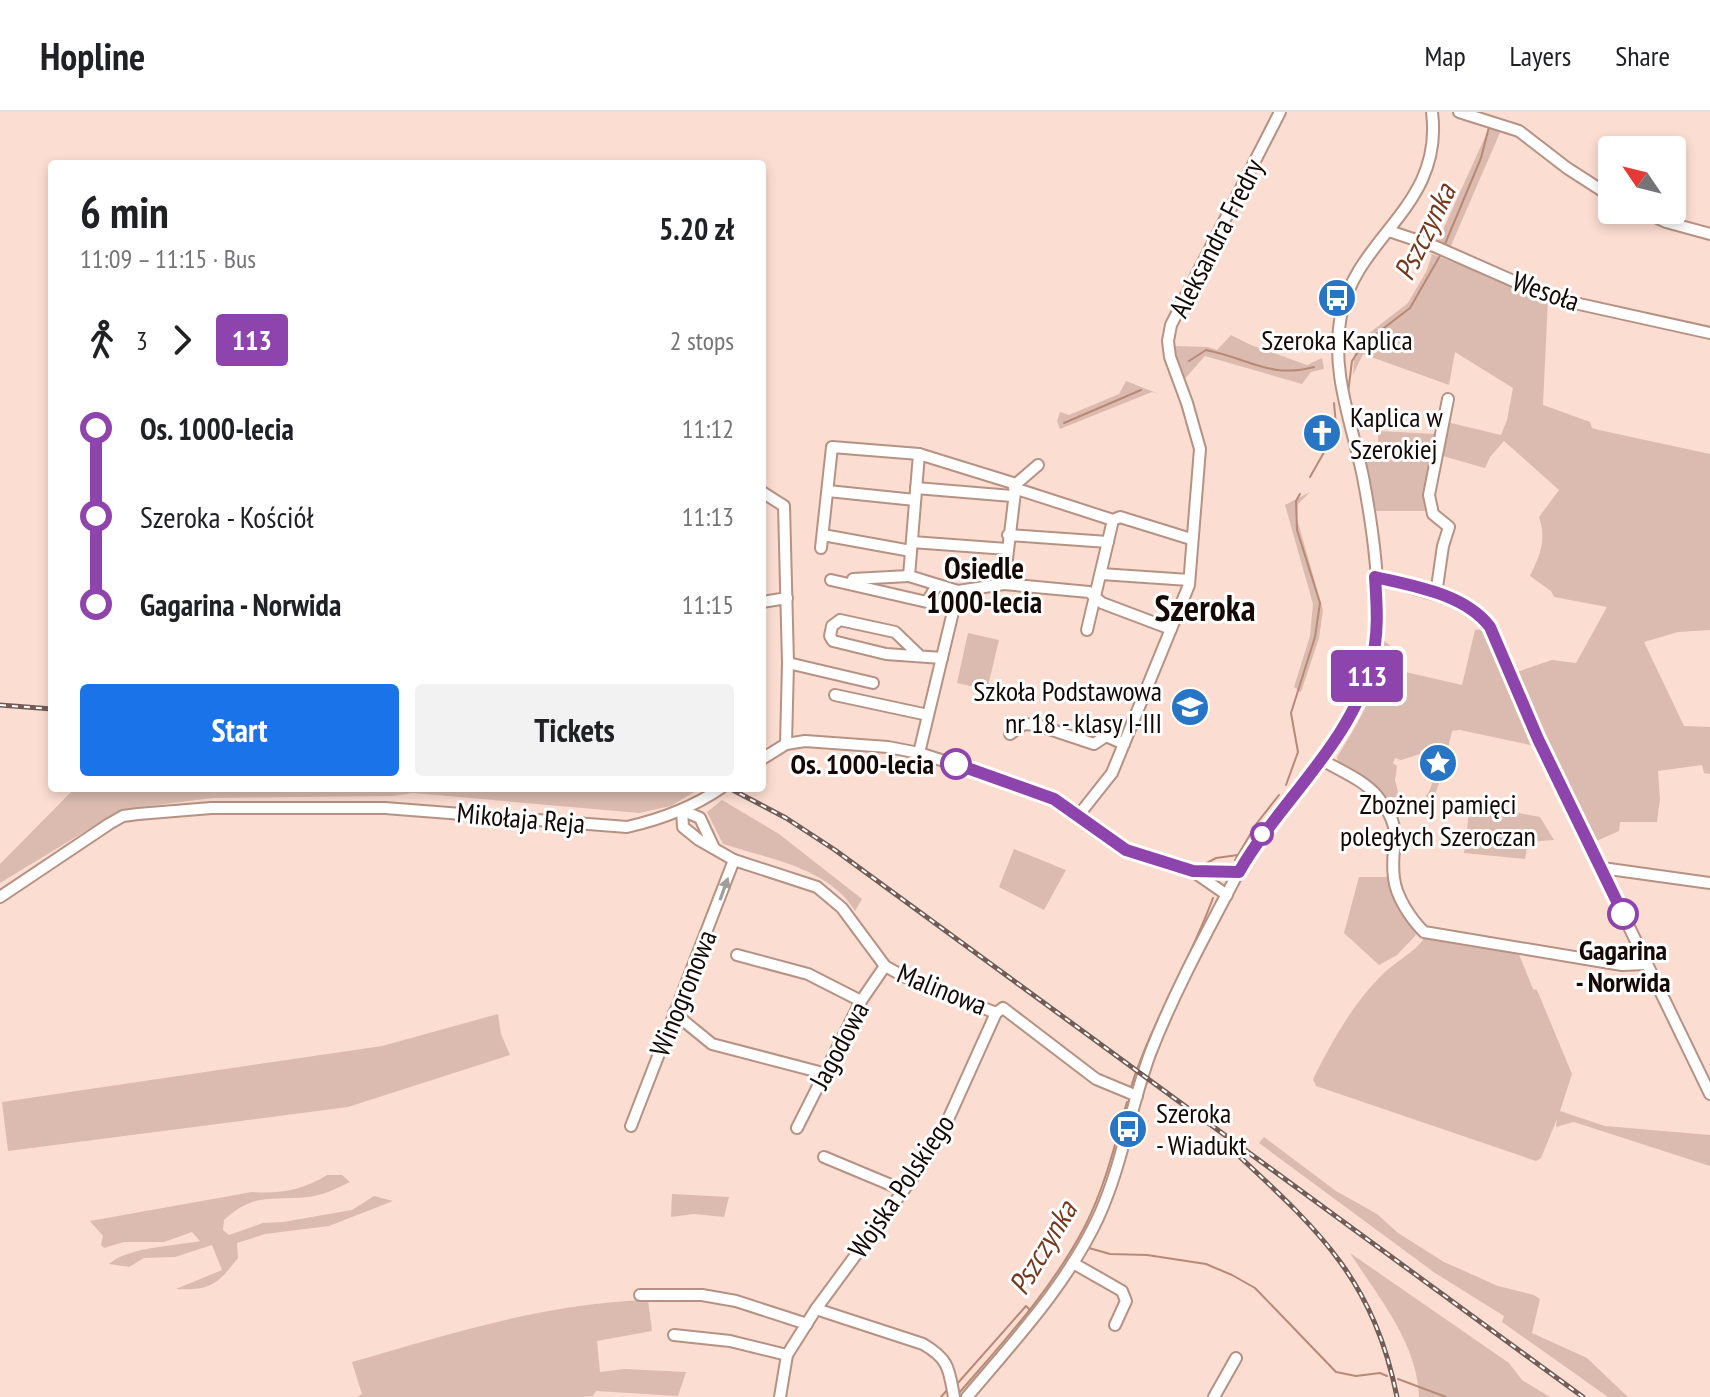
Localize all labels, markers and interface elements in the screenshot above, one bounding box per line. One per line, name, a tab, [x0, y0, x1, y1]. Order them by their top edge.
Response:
text: Hopline	[40, 31, 145, 80]
text: Map	[1424, 37, 1466, 74]
text: Layers	[1510, 37, 1571, 74]
text: Share	[1615, 37, 1670, 74]
north arrow	[1598, 136, 1686, 224]
map controls	[1598, 136, 1686, 224]
street label: Aleksandra Fredry	[1160, 152, 1272, 323]
water label: Pszczynka	[1384, 175, 1464, 286]
text: 6 min	[80, 183, 169, 240]
text: 5.20 zł	[659, 209, 734, 248]
text: 11:09 – 11:15 · Bus	[80, 242, 256, 275]
street label: Wesoła	[1508, 262, 1585, 319]
bus stop icon: Szeroka Kaplica	[1316, 277, 1358, 319]
icon: walk	[80, 318, 124, 362]
icon: forward	[160, 318, 204, 362]
text: 113	[232, 321, 272, 358]
place label: Szeroka Kaplica	[1261, 321, 1413, 358]
text: 3	[136, 324, 148, 357]
text: 2 stops	[670, 324, 734, 357]
place label: Kaplica w Szerokiej	[1350, 398, 1443, 467]
text: Os. 1000-lecia	[140, 409, 294, 448]
text: 11:12	[682, 412, 734, 445]
church icon: Kaplica w Szerokiej	[1301, 412, 1343, 454]
text: Szeroka - Kościół	[140, 497, 314, 536]
text: 11:13	[682, 500, 734, 533]
district label: Osiedle 1000-lecia	[926, 548, 1042, 621]
district label: Szeroka	[1154, 584, 1256, 631]
text: Gagarina - Norwida	[140, 585, 341, 624]
text: 11:15	[682, 588, 734, 621]
line badge: 113	[1321, 650, 1413, 702]
text: 113	[1347, 657, 1387, 694]
place label: Szkoła Podstawowa nr 18 - klasy I-III	[973, 672, 1162, 741]
button: Start	[80, 684, 399, 776]
button: Tickets	[415, 684, 734, 776]
school or university icon: Szkoła Podstawowa nr 18 - klasy I-III	[1169, 686, 1211, 728]
place icon: Zbożnej pamięci poległych Szeroczan	[1417, 742, 1459, 784]
place label: Os. 1000-lecia	[790, 745, 934, 782]
marker: Os. 1000-lecia	[941, 749, 971, 779]
place label: Zbożnej pamięci poległych Szeroczan	[1340, 785, 1536, 854]
street label: Mikołaja Reja	[455, 793, 587, 842]
unlabelled marker	[1251, 823, 1273, 845]
one-way arrow	[719, 877, 731, 901]
marker: Gagarina - Norwida	[1608, 899, 1638, 929]
street label: Winogronowa	[640, 924, 725, 1061]
place label: Gagarina - Norwida	[1575, 931, 1671, 1000]
street label: Malinowa	[892, 954, 992, 1023]
street label: Jagodowa	[800, 995, 877, 1096]
place label: Szeroka - Wiadukt	[1156, 1094, 1247, 1163]
street label: Wojska Polskiego	[839, 1107, 962, 1265]
bus stop icon: Szeroka - Wiadukt	[1107, 1108, 1149, 1150]
water label: Pszczynka	[999, 1192, 1086, 1301]

